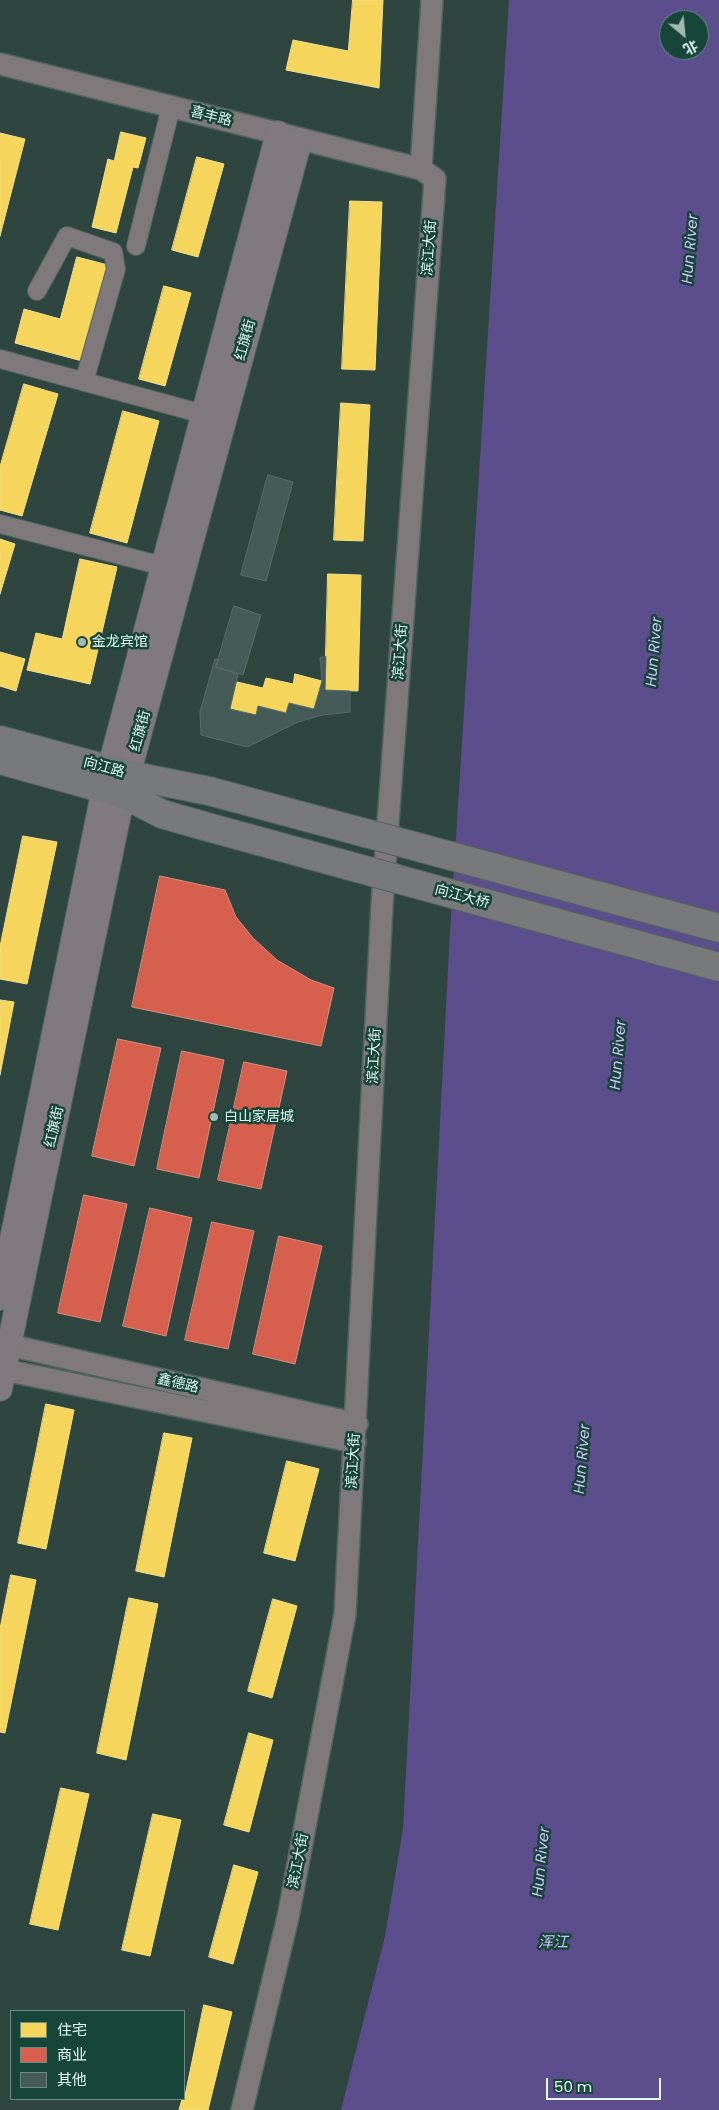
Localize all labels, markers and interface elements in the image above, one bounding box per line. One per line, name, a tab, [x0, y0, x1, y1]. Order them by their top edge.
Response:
north arrow	[659, 10, 709, 60]
text: 北	[680, 35, 701, 59]
street label: 喜丰路	[189, 104, 233, 130]
water label: Hun River	[679, 213, 703, 285]
street label: 滨江大街	[420, 219, 440, 277]
street label: 红旗街	[232, 318, 260, 362]
water label: Hun River	[643, 616, 667, 688]
street label: 滨江大街	[391, 623, 411, 681]
place label: 金龙宾馆	[92, 634, 148, 650]
marker: 金龙宾馆	[76, 636, 88, 648]
street label: 红旗街	[127, 709, 155, 753]
street label: 向江路	[82, 754, 126, 782]
street label: 向江大桥	[433, 882, 491, 912]
water label: Hun River	[607, 1019, 631, 1091]
street label: 滨江大街	[365, 1028, 385, 1084]
street label: 红旗街	[42, 1105, 68, 1149]
place label: 白山家居城	[224, 1109, 294, 1125]
marker: 白山家居城	[208, 1111, 220, 1123]
street label: 鑫德路	[156, 1371, 200, 1397]
water label: Hun River	[571, 1423, 595, 1495]
street label: 滨江大街	[344, 1433, 364, 1489]
water label: Hun River	[529, 1826, 555, 1898]
street label: 滨江大街	[285, 1832, 313, 1890]
water label: 浑江	[538, 1934, 568, 1952]
legend	[10, 2010, 185, 2100]
text: 住宅	[57, 2019, 87, 2040]
text: 商业	[57, 2044, 87, 2065]
scale bar	[549, 2068, 664, 2100]
text: 其他	[57, 2069, 87, 2090]
text: 50 m	[554, 2076, 592, 2097]

